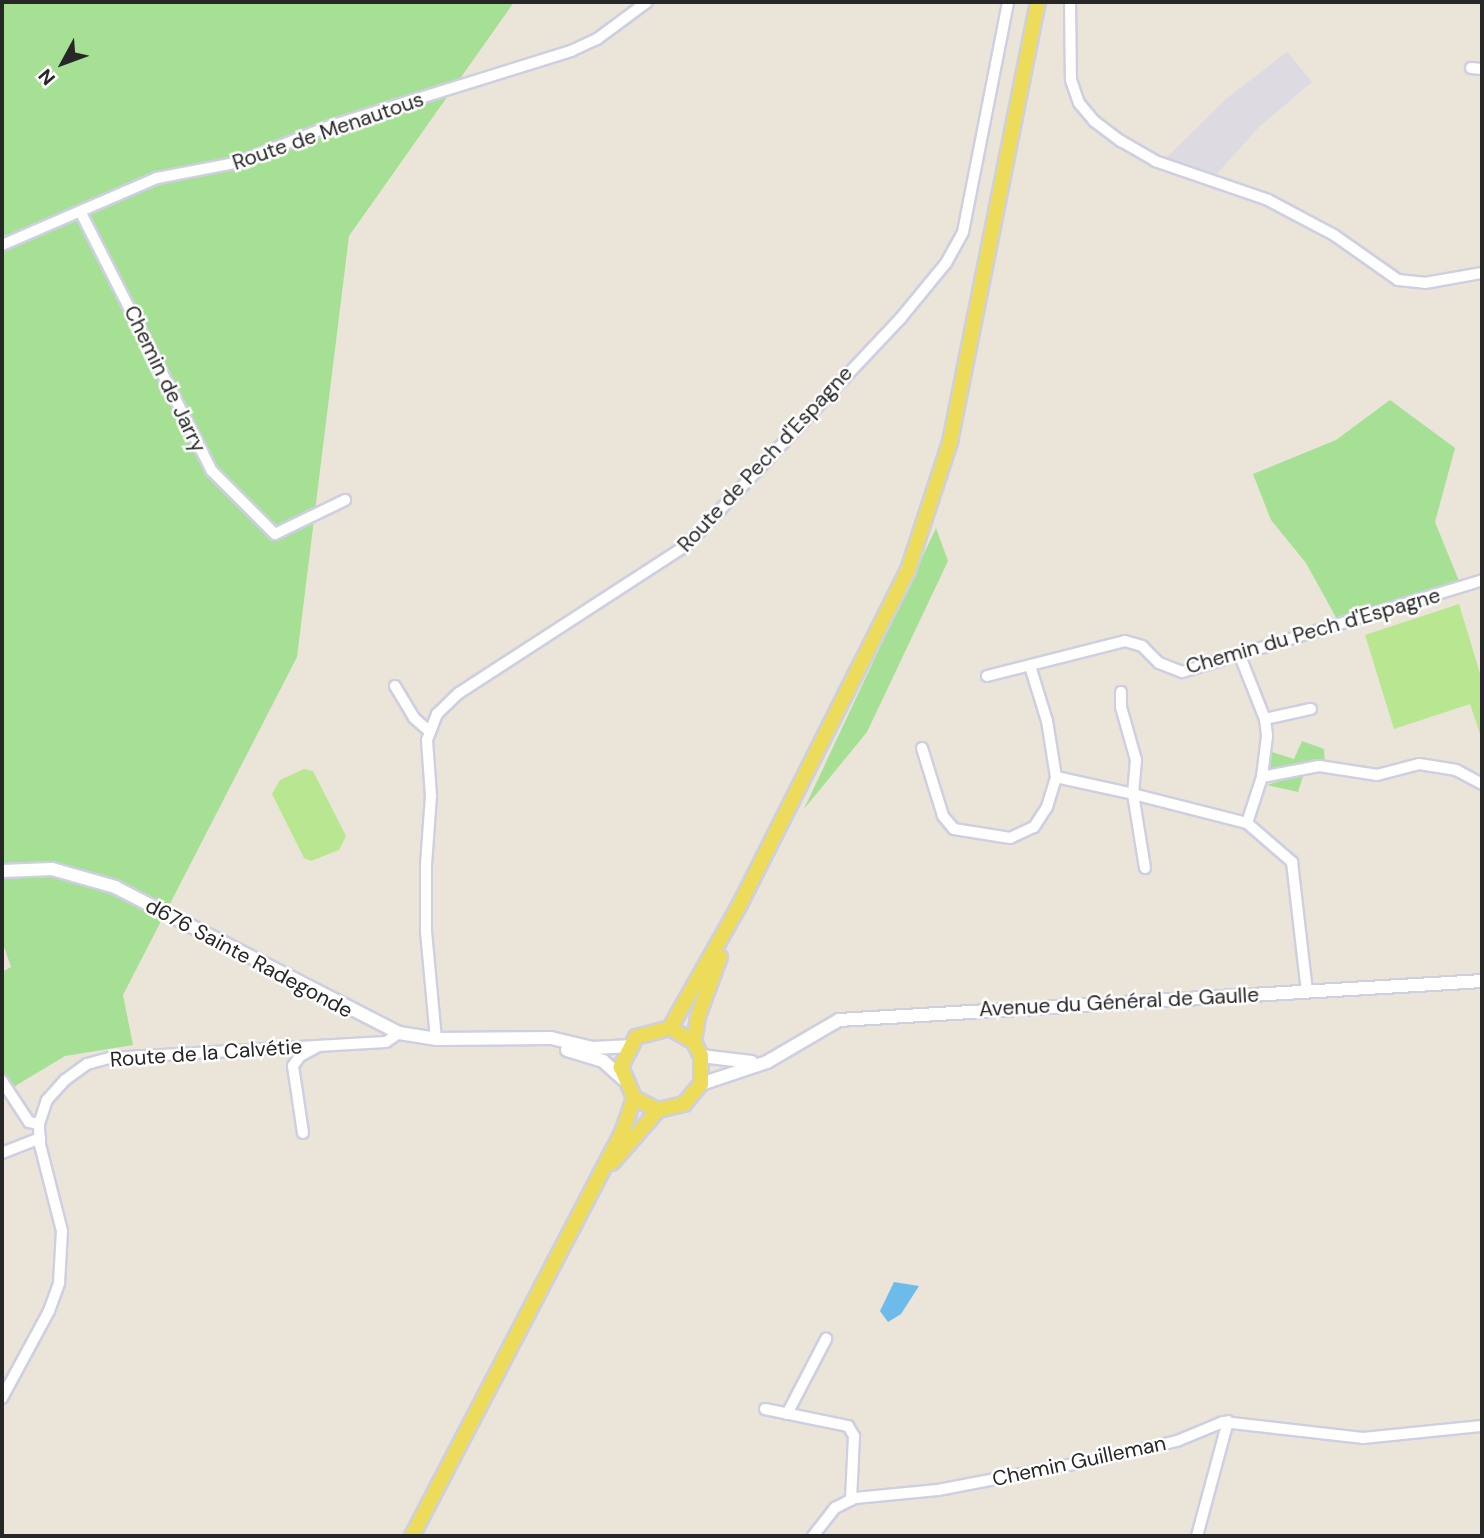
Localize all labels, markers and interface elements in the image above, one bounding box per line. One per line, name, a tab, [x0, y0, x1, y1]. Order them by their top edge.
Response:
north arrow	[28, 28, 98, 98]
text: N	[33, 64, 61, 91]
street label: Route de Menautous	[229, 86, 427, 176]
street label: Chemin de Jarry	[119, 301, 211, 457]
street label: Route de Pech d'Espagne	[672, 361, 858, 557]
street label: Chemin du Pech d'Espagne	[1183, 583, 1443, 679]
street label: d676 Sainte Radegonde	[141, 893, 357, 1023]
street label: Avenue du Général de Gaulle	[978, 982, 1260, 1022]
street label: Route de la Calvétie	[109, 1034, 303, 1072]
street label: Chemin Guilleman	[990, 1430, 1168, 1492]

